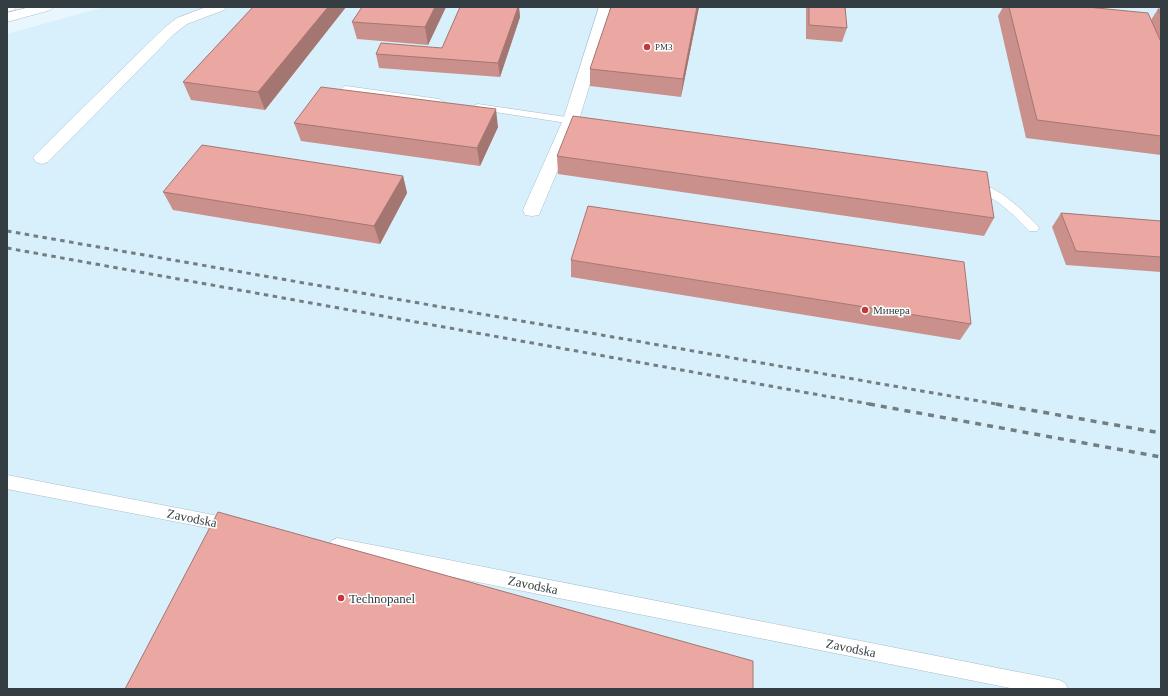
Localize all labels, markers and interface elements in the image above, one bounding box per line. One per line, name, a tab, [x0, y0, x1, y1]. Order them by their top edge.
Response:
marker: РМЗ	[642, 42, 652, 52]
place label: РМЗ	[655, 42, 673, 52]
place label: Минера	[873, 304, 910, 316]
marker: Минера	[860, 305, 870, 315]
street label: Zavodska	[166, 506, 218, 530]
street label: Zavodska	[507, 573, 559, 597]
place label: Technopanel	[349, 591, 416, 606]
marker: Technopanel	[336, 593, 346, 603]
street label: Zavodska	[825, 636, 877, 660]

